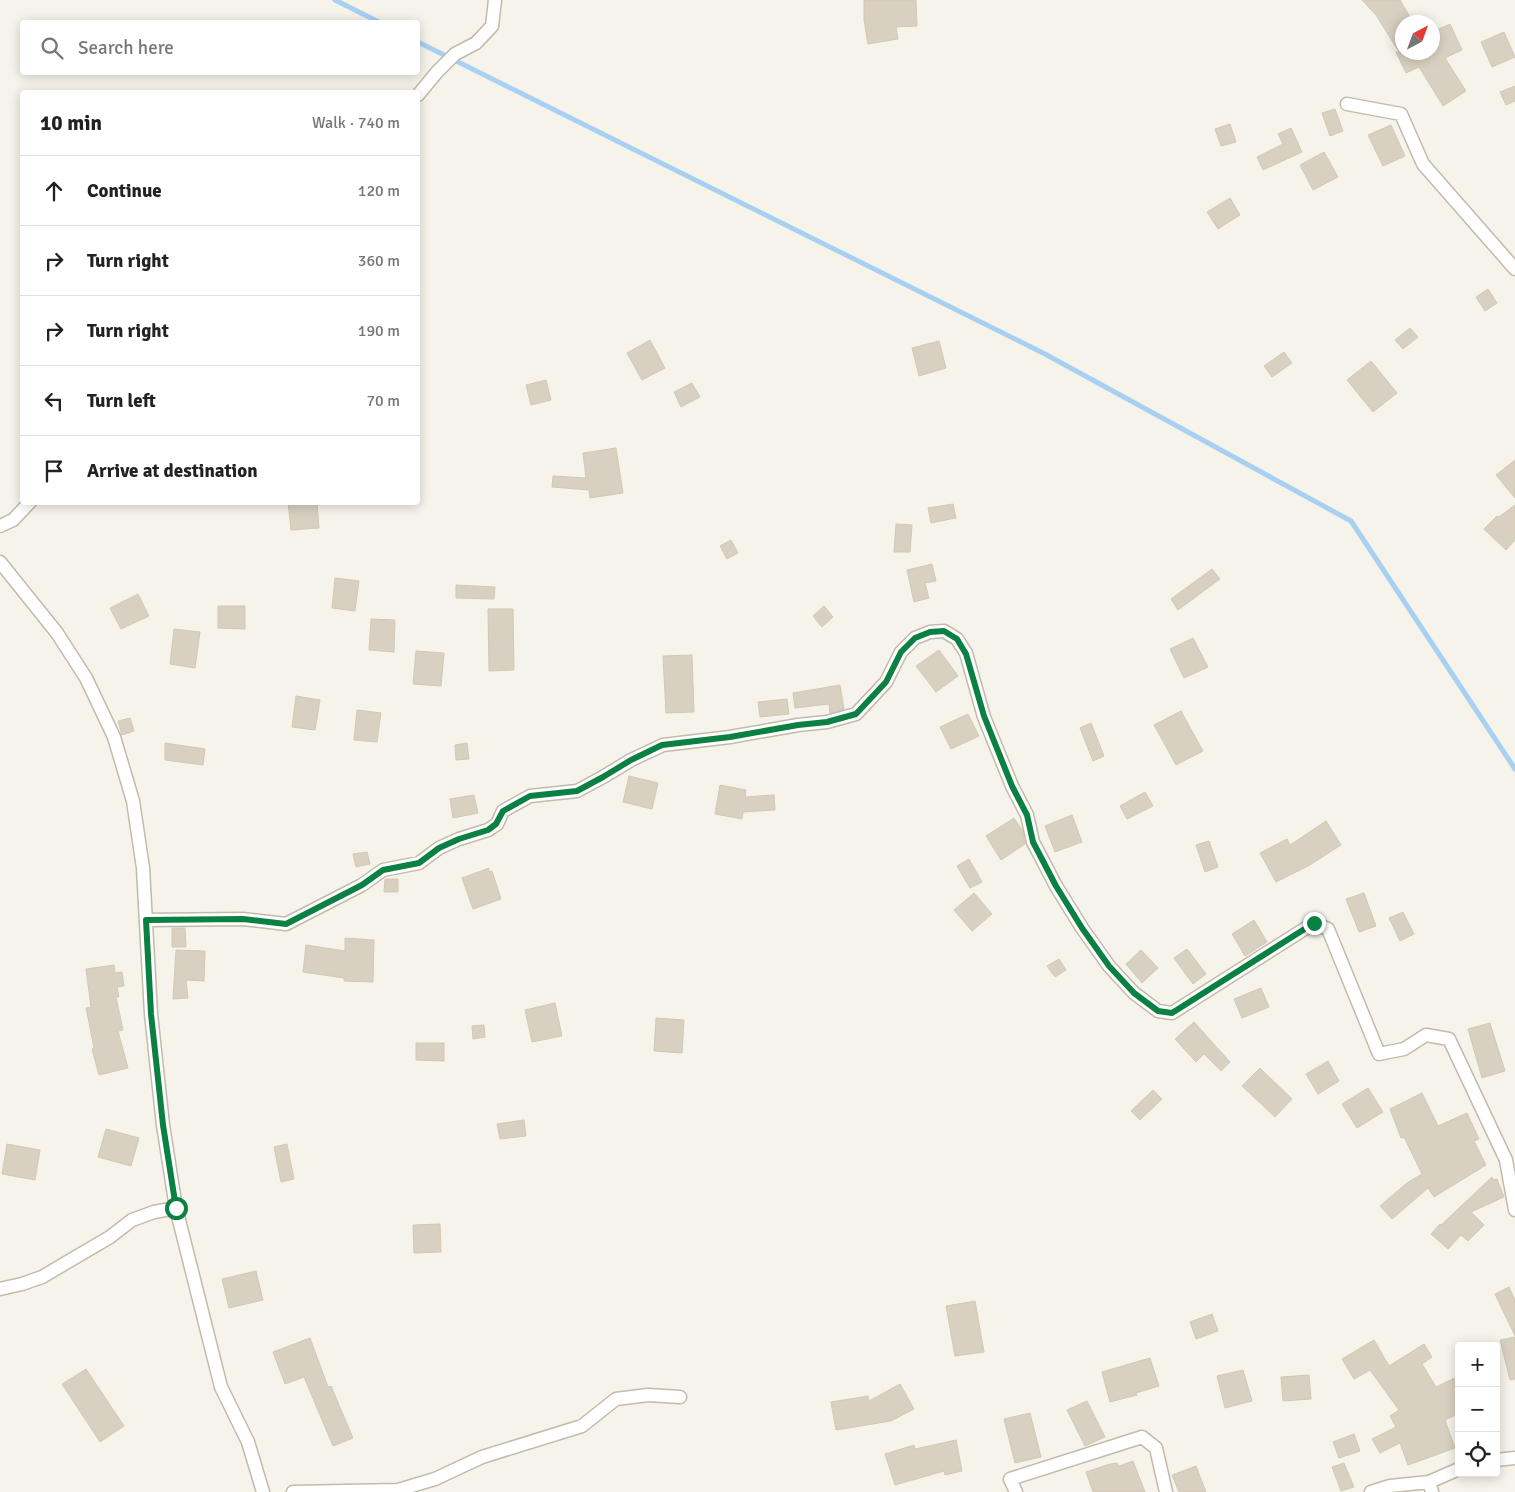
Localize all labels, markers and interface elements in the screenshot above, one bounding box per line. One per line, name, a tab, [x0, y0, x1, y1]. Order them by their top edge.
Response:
north arrow	[1395, 15, 1440, 60]
search box	[20, 20, 420, 75]
icon: search	[38, 34, 66, 62]
text: Search here	[78, 36, 174, 60]
text: 10 min	[40, 110, 102, 136]
text: Walk · 740 m	[312, 113, 400, 133]
icon: ahead	[40, 177, 68, 205]
text: Continue	[87, 179, 162, 203]
text: 120 m	[358, 181, 400, 201]
icon: right	[40, 247, 68, 275]
text: Turn right	[87, 249, 169, 273]
text: 360 m	[358, 251, 400, 271]
icon: right	[40, 317, 68, 345]
text: Turn right	[87, 319, 169, 343]
text: 190 m	[358, 321, 400, 341]
icon: left	[40, 387, 68, 415]
text: Turn left	[87, 389, 156, 413]
text: 70 m	[366, 391, 400, 411]
icon: arrive	[40, 457, 68, 485]
text: Arrive at destination	[87, 459, 258, 483]
route end	[1303, 912, 1326, 935]
route start	[165, 1197, 188, 1220]
map controls	[1455, 1342, 1500, 1477]
button: +	[1455, 1342, 1500, 1387]
button: −	[1455, 1387, 1500, 1432]
button: locate	[1455, 1432, 1500, 1477]

